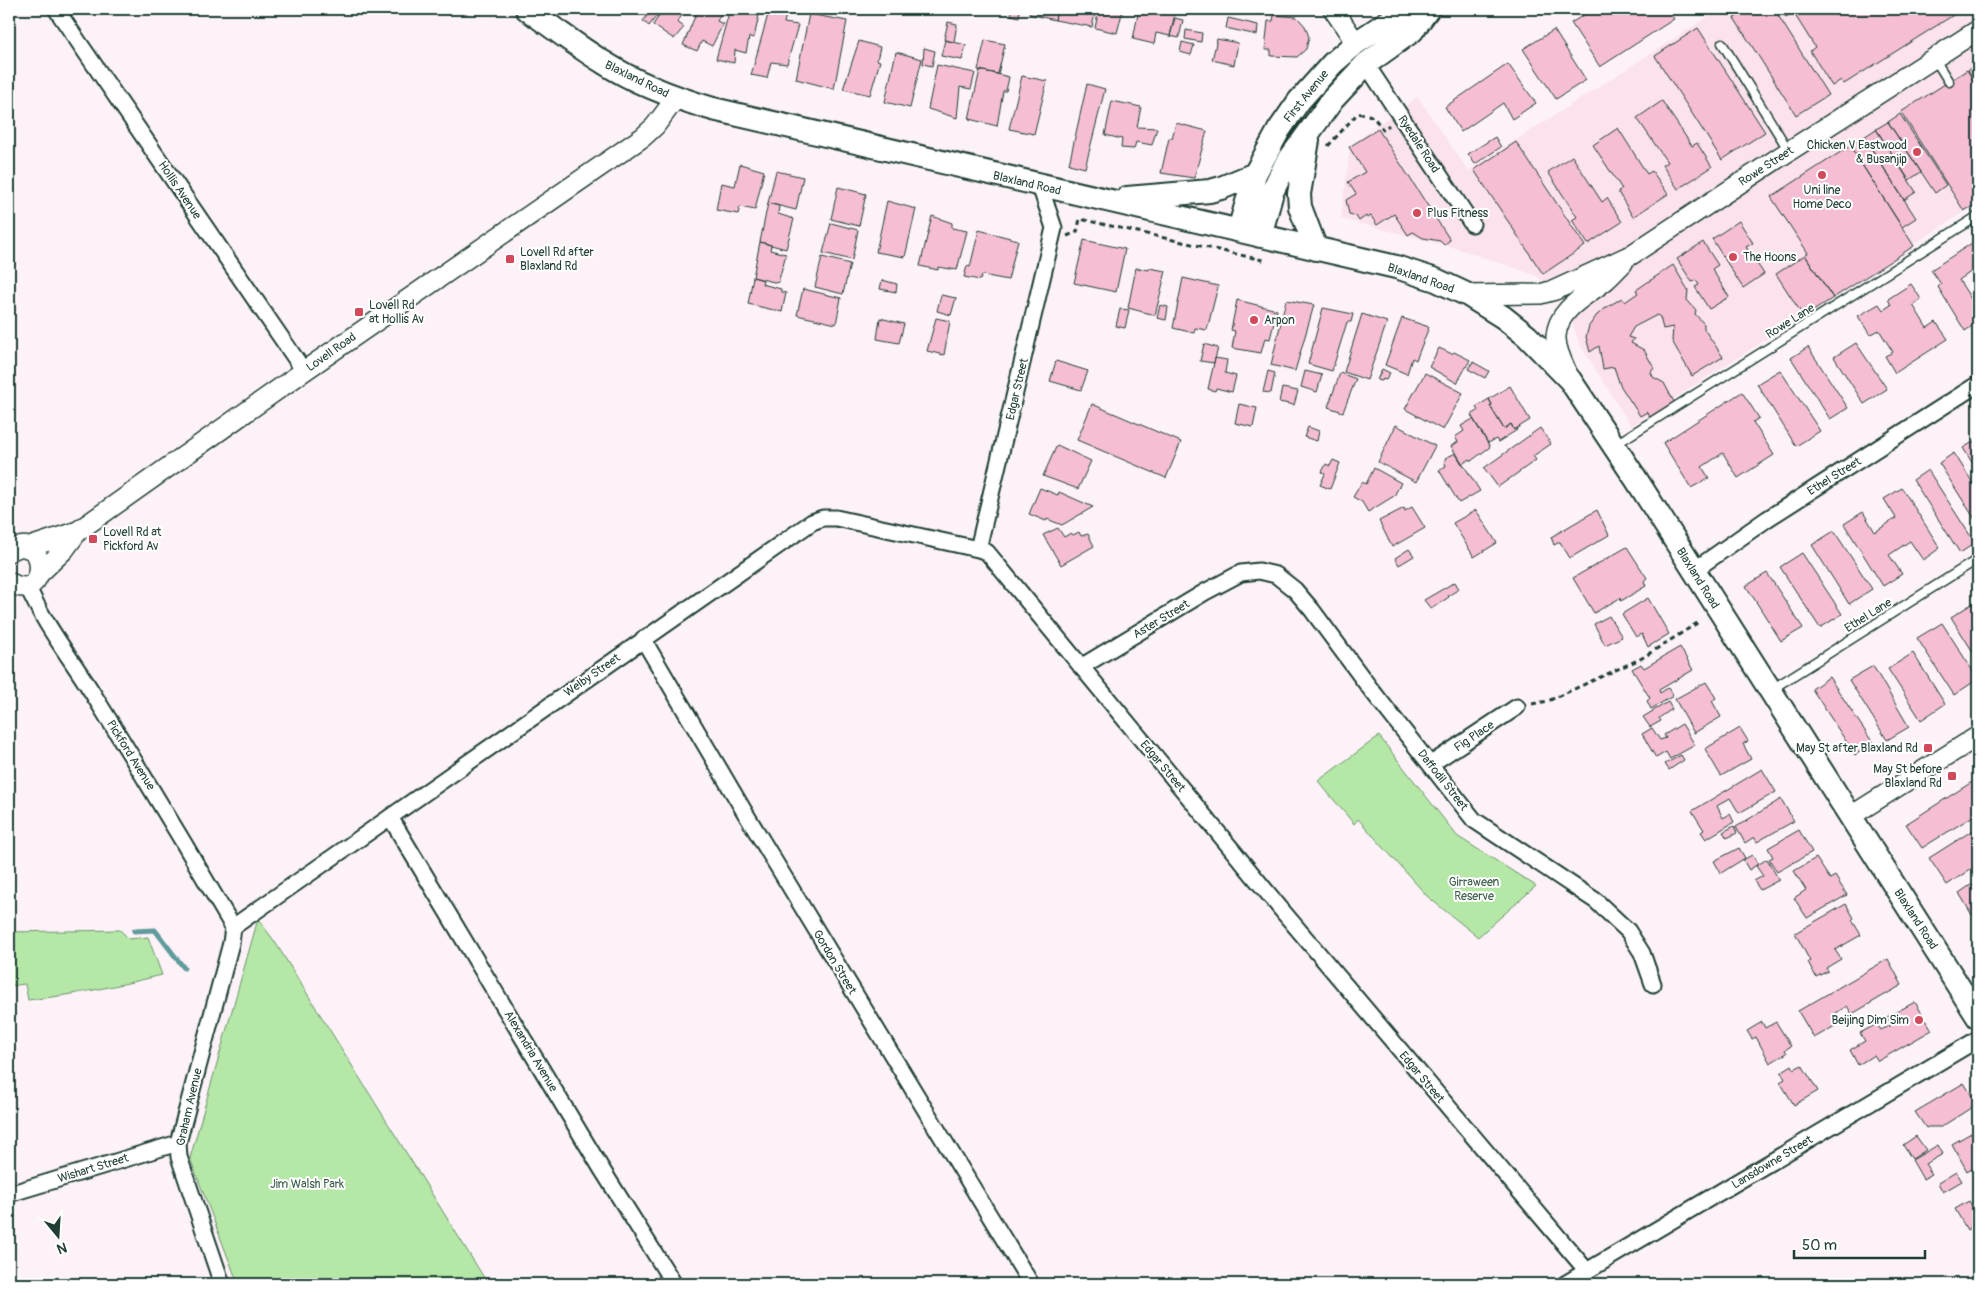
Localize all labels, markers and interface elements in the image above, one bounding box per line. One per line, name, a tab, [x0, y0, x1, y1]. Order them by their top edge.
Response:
street label: Blaxland Road	[602, 57, 671, 101]
street label: First Avenue	[1281, 67, 1332, 126]
street label: Ryedale Road	[1394, 113, 1443, 176]
place label: Chicken V Eastwood & Busanjip	[1807, 138, 1907, 167]
street label: Rowe Street	[1736, 143, 1797, 190]
marker: Chicken V Eastwood & Busanjip	[1911, 146, 1923, 158]
street label: Hollis Avenue	[155, 158, 205, 222]
street label: Blaxland Road	[991, 168, 1063, 199]
marker: Uni line Home Deco	[1816, 169, 1828, 181]
place label: Uni line Home Deco	[1793, 183, 1852, 212]
place label: Plus Fitness	[1427, 206, 1489, 221]
marker: Plus Fitness	[1411, 207, 1423, 219]
place label: Lovell Rd after Blaxland Rd	[520, 245, 594, 274]
place label: The Hoons	[1743, 250, 1797, 265]
marker: The Hoons	[1727, 251, 1739, 263]
marker: Lovell Rd after Blaxland Rd	[504, 253, 516, 265]
street label: Blaxland Road	[1386, 260, 1456, 297]
place label: Lovell Rd at Hollis Av	[369, 298, 424, 327]
street label: Rowe Lane	[1763, 301, 1817, 342]
marker: Lovell Rd at Hollis Av	[353, 306, 365, 318]
place label: Arpon	[1264, 313, 1295, 328]
marker: Arpon	[1248, 314, 1260, 326]
street label: Lovell Road	[303, 330, 359, 375]
street label: Edgar Street	[1003, 357, 1032, 422]
street label: Ethel Street	[1805, 454, 1864, 499]
place label: Lovell Rd at Pickford Av	[103, 525, 161, 554]
marker: Lovell Rd at Pickford Av	[87, 533, 99, 545]
street label: Blaxland Road	[1673, 545, 1722, 612]
street label: Ethel Lane	[1842, 595, 1895, 636]
street label: Aster Street	[1130, 597, 1192, 642]
street label: Welby Street	[561, 650, 623, 700]
street label: Pickford Avenue	[103, 717, 158, 793]
street label: Fig Place	[1451, 718, 1497, 755]
street label: Edgar Street	[1137, 737, 1189, 795]
place label: May St after Blaxland Rd	[1796, 741, 1918, 756]
marker: May St after Blaxland Rd	[1922, 742, 1934, 754]
street label: Daffodil Street	[1414, 747, 1471, 814]
place label: May St before Blaxland Rd	[1873, 762, 1942, 791]
marker: May St before Blaxland Rd	[1946, 770, 1958, 782]
park label: Girraween Reserve	[1449, 875, 1500, 904]
street label: Blaxland Road	[1890, 886, 1941, 953]
street label: Gordon Street	[810, 927, 860, 997]
street label: Alexandria Avenue	[500, 1008, 561, 1095]
place label: Beijing Dim Sim	[1832, 1013, 1909, 1028]
marker: Beijing Dim Sim	[1913, 1014, 1925, 1026]
street label: Edgar Street	[1396, 1048, 1448, 1106]
street label: Graham Avenue	[173, 1067, 206, 1147]
street label: Lansdowne Street	[1729, 1132, 1816, 1193]
street label: Wishart Street	[56, 1151, 131, 1186]
park label: Jim Walsh Park	[270, 1177, 344, 1192]
north arrow	[32, 1210, 82, 1260]
scale bar	[1794, 1228, 1926, 1260]
text: 50 m	[1802, 1236, 1837, 1255]
text: N	[55, 1238, 69, 1257]

